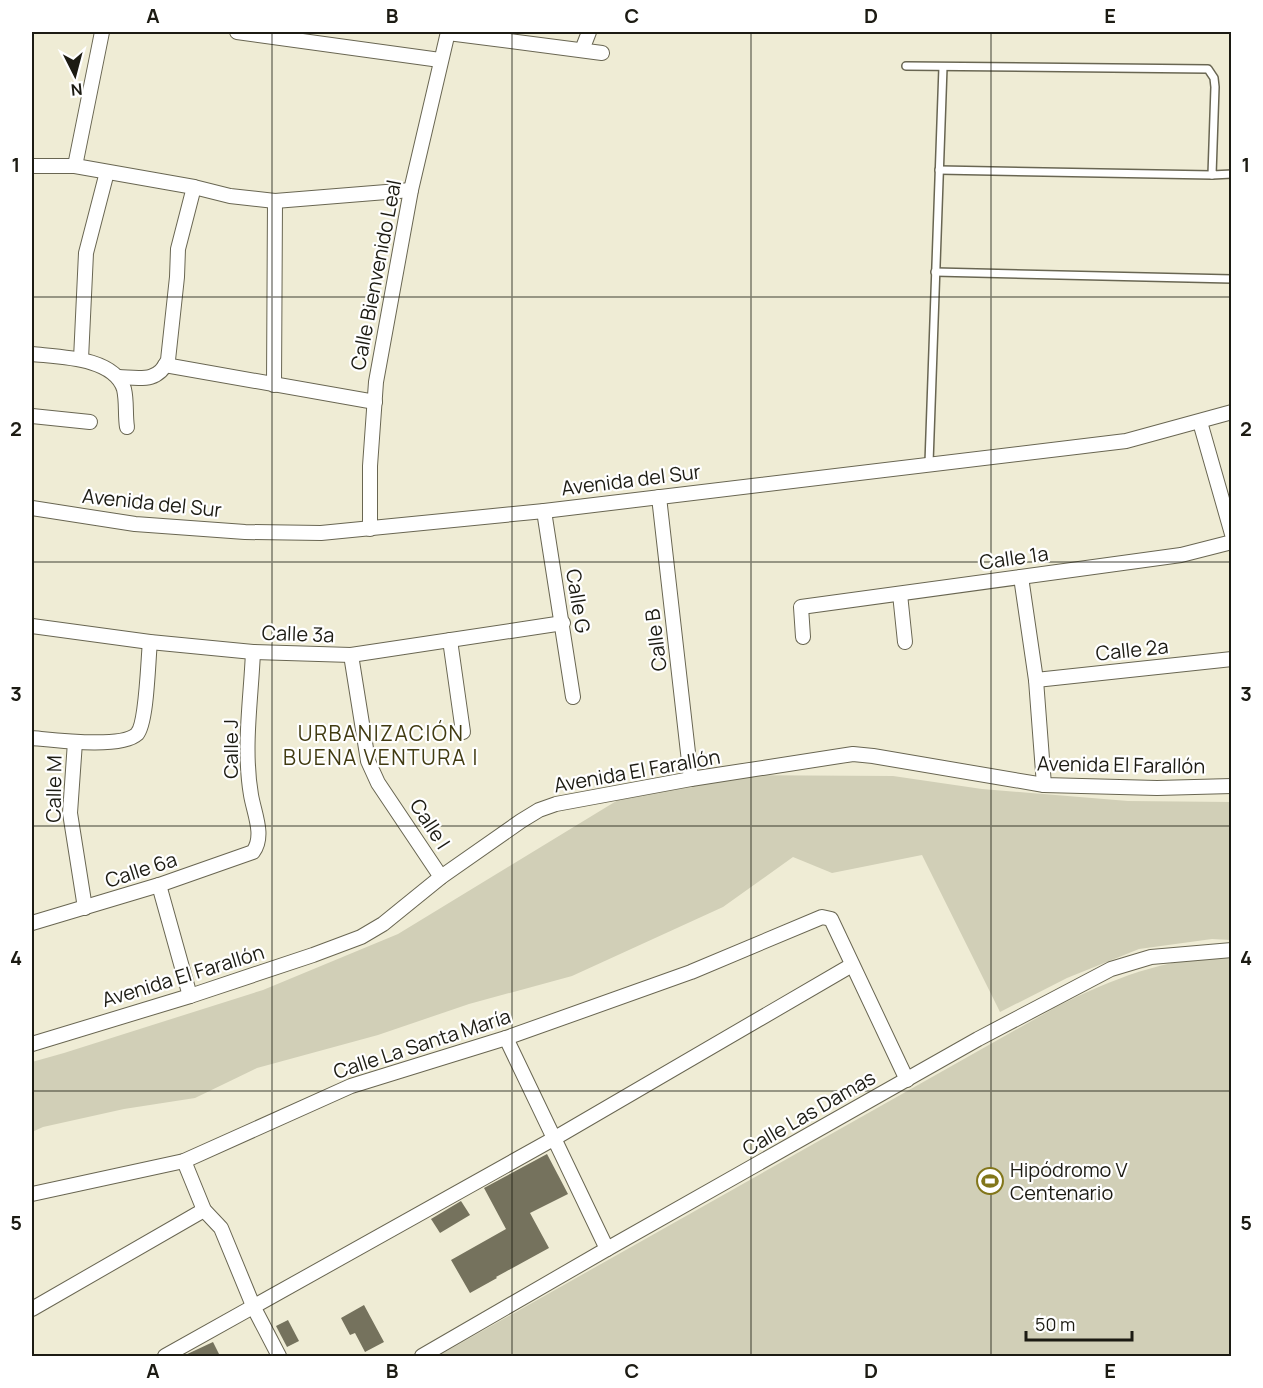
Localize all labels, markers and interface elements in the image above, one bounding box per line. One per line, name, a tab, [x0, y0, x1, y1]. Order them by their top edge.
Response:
text: A	[146, 2, 160, 29]
text: B	[386, 2, 399, 29]
text: C	[625, 2, 639, 29]
text: D	[864, 2, 878, 29]
text: E	[1104, 2, 1116, 29]
north arrow	[45, 45, 105, 105]
text: N	[70, 78, 83, 101]
text: 1	[12, 151, 20, 178]
text: 1	[1242, 151, 1250, 178]
street label: Calle Bienvenido Leal	[344, 177, 407, 372]
text: 2	[10, 415, 22, 442]
text: 2	[1240, 415, 1252, 442]
street label: Avenida del Sur	[560, 458, 702, 501]
street label: Avenida del Sur	[81, 482, 223, 523]
street label: Calle 1a	[978, 539, 1050, 576]
street label: Calle G	[560, 567, 597, 635]
street label: Calle B	[638, 607, 673, 673]
street label: Calle 3a	[261, 619, 335, 648]
street label: Calle 2a	[1094, 632, 1170, 667]
text: 3	[10, 680, 22, 707]
text: 3	[1240, 680, 1252, 707]
street label: Calle J	[217, 719, 244, 779]
district label: URBANIZACIÓN BUENA VENTURA I	[283, 719, 479, 771]
street label: Avenida El Farallón	[552, 743, 722, 798]
street label: Avenida El Farallón	[1037, 750, 1205, 779]
street label: Calle M	[39, 755, 68, 823]
street label: Calle I	[404, 793, 457, 854]
street label: Calle 6a	[101, 845, 180, 894]
street label: Avenida El Farallón	[98, 938, 267, 1013]
text: 4	[10, 944, 22, 971]
text: 4	[1240, 944, 1252, 971]
street label: Calle La Santa María	[330, 1002, 514, 1085]
street label: Calle Las Damas	[737, 1064, 880, 1162]
place label: Hipódromo V Centenario	[1010, 1156, 1128, 1206]
sports icon: Hipódromo V Centenario	[975, 1166, 1005, 1196]
text: 5	[10, 1209, 22, 1236]
text: 5	[1240, 1209, 1252, 1236]
scale bar	[1026, 1304, 1132, 1342]
text: 50 m	[1035, 1312, 1075, 1336]
text: A	[146, 1357, 160, 1384]
text: B	[386, 1357, 399, 1384]
text: C	[625, 1357, 639, 1384]
text: D	[864, 1357, 878, 1384]
text: E	[1104, 1357, 1116, 1384]

